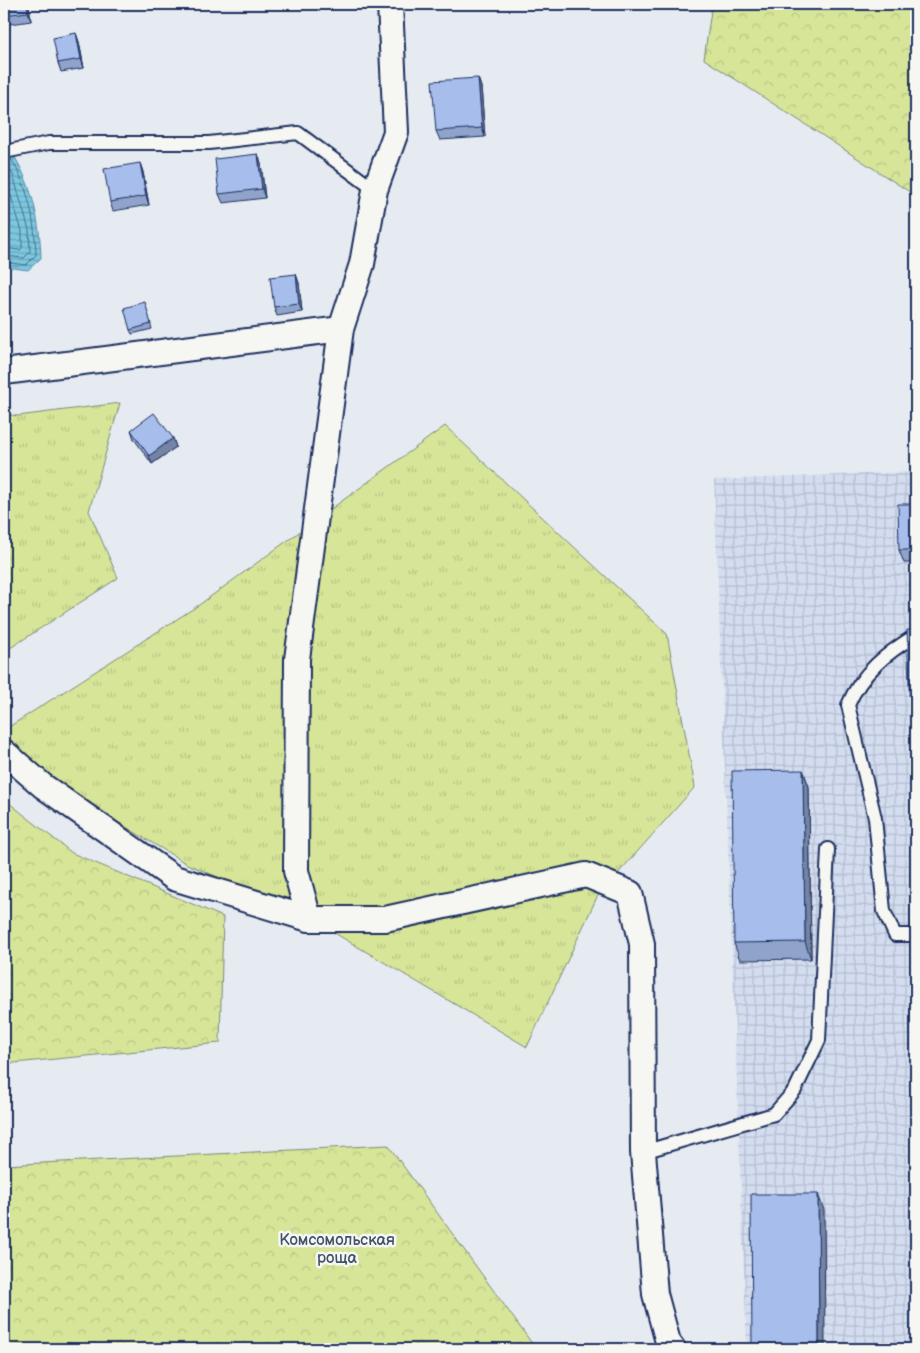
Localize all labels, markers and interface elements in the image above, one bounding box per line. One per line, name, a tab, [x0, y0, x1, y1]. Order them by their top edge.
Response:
park label: Комсомольская роща	[279, 1231, 395, 1268]

